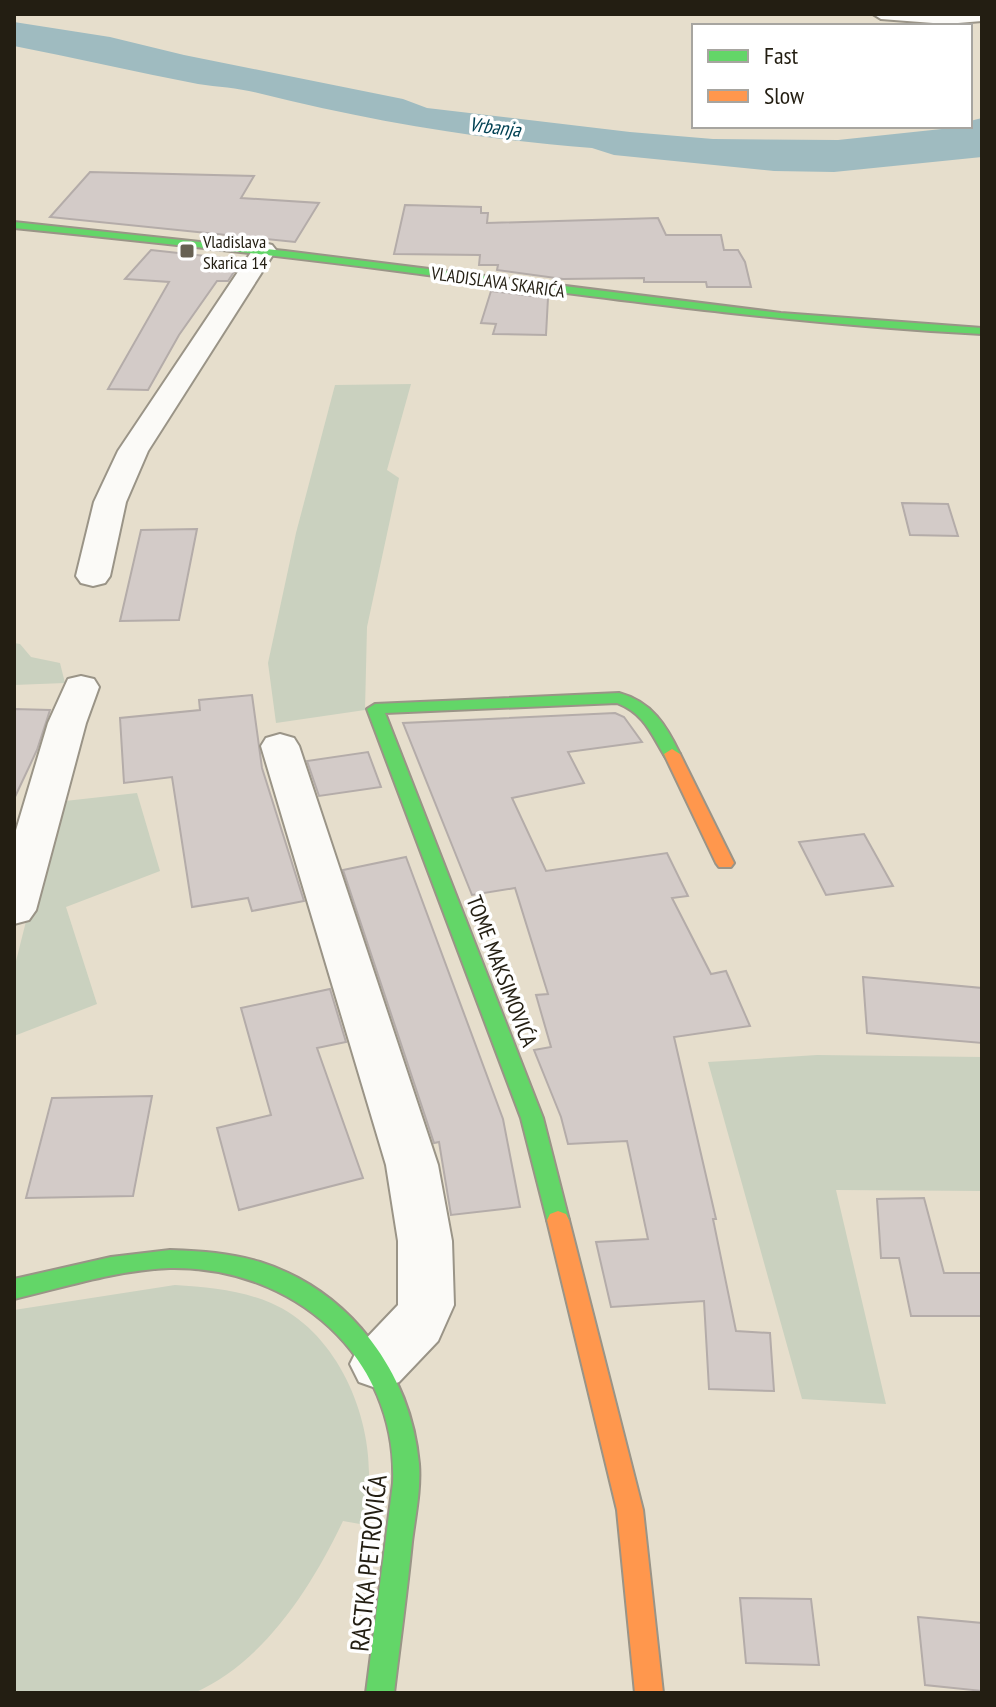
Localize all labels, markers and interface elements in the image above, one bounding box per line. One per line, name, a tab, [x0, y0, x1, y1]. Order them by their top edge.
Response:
legend	[692, 24, 972, 128]
text: Fast	[764, 40, 799, 71]
text: Slow	[764, 80, 805, 111]
water label: Vrbanja	[468, 111, 523, 143]
place label: Vladislava Skarica 14	[202, 230, 267, 274]
marker: Vladislava Skarica 14	[178, 242, 196, 260]
street label: VLADISLAVA SKARIĆA	[429, 261, 567, 303]
street label: TOME MAKSIMOVIĆA	[460, 891, 544, 1051]
street label: RASTKA PETROVIĆA	[342, 1472, 394, 1653]

